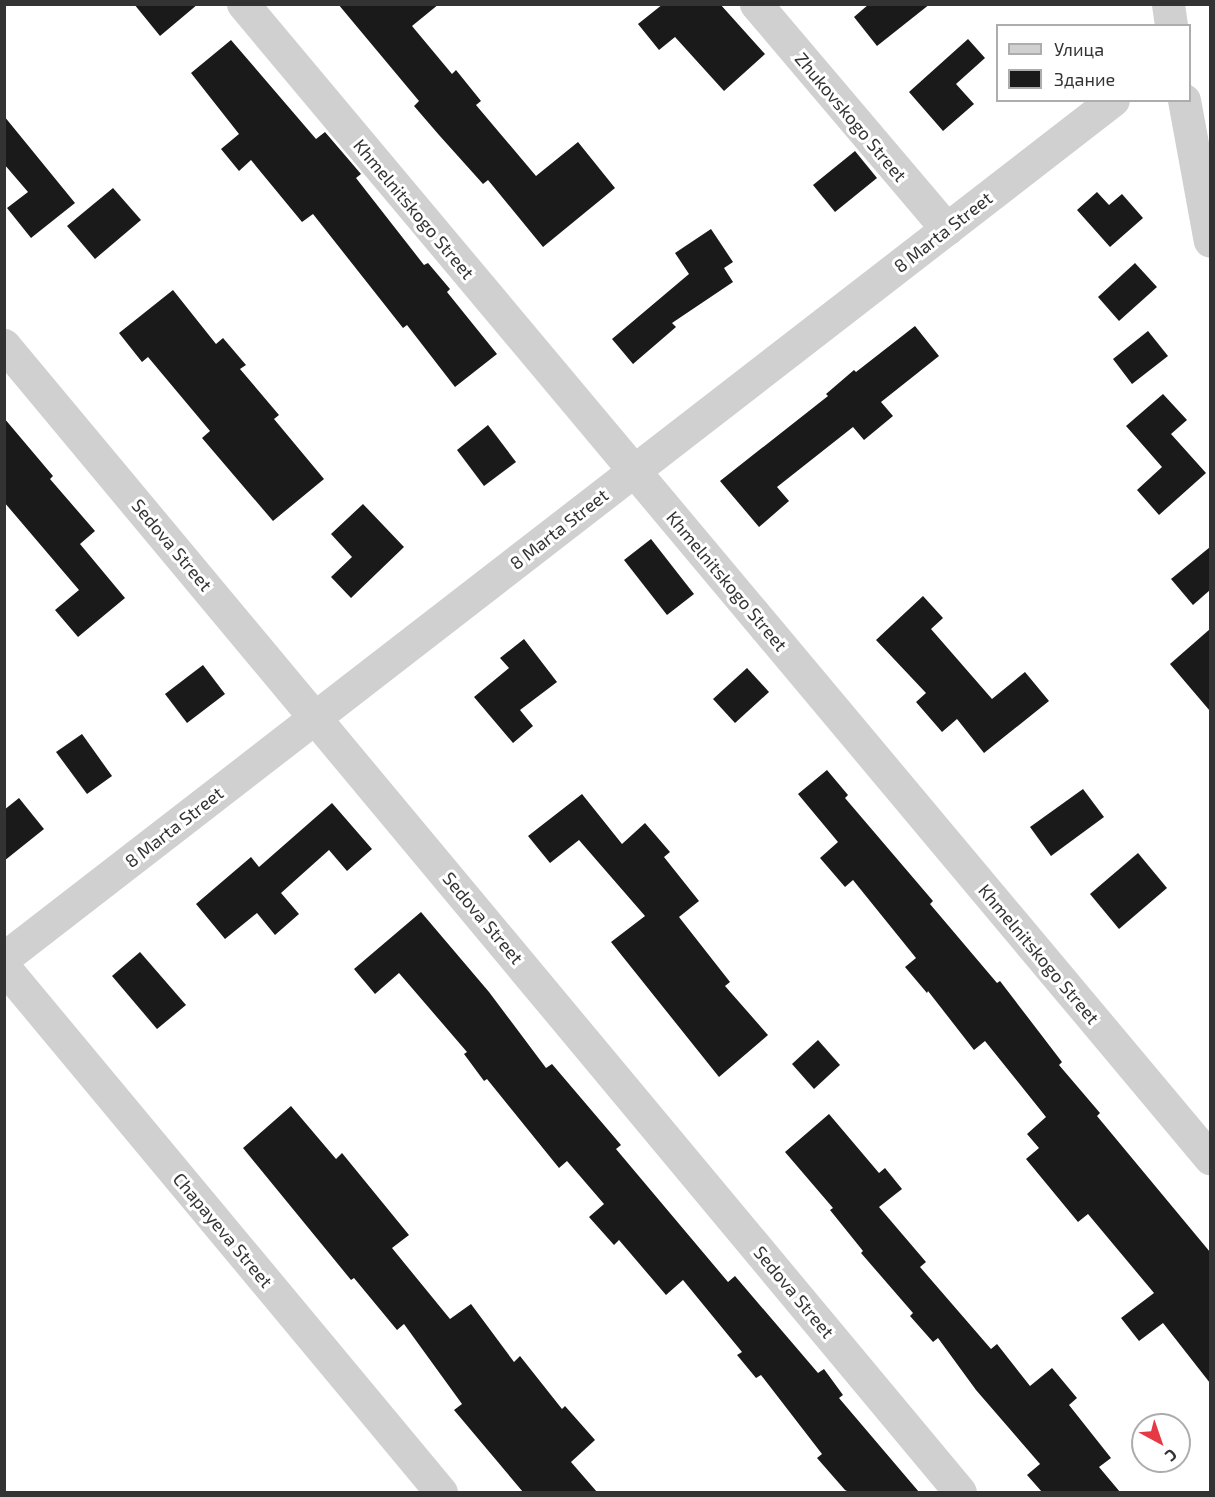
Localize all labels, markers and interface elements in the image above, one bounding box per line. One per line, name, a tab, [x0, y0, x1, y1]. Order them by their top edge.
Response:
legend	[996, 24, 1191, 102]
text: Улица	[1054, 38, 1104, 60]
street label: Zhukovskogo Street	[791, 48, 911, 186]
text: Здание	[1054, 68, 1115, 90]
street label: Khmelnitskogo Street	[349, 135, 479, 283]
street label: 8 Marta Street	[890, 187, 996, 277]
street label: 8 Marta Street	[506, 484, 612, 574]
street label: Sedova Street	[127, 495, 217, 595]
street label: Khmelnitskogo Street	[662, 507, 792, 655]
street label: 8 Marta Street	[121, 782, 227, 872]
street label: Sedova Street	[438, 868, 528, 968]
street label: Khmelnitskogo Street	[974, 880, 1104, 1028]
street label: Chapayeva Street	[169, 1168, 277, 1292]
street label: Sedova Street	[749, 1242, 839, 1342]
north arrow	[1131, 1413, 1191, 1473]
text: С	[1162, 1445, 1181, 1466]

